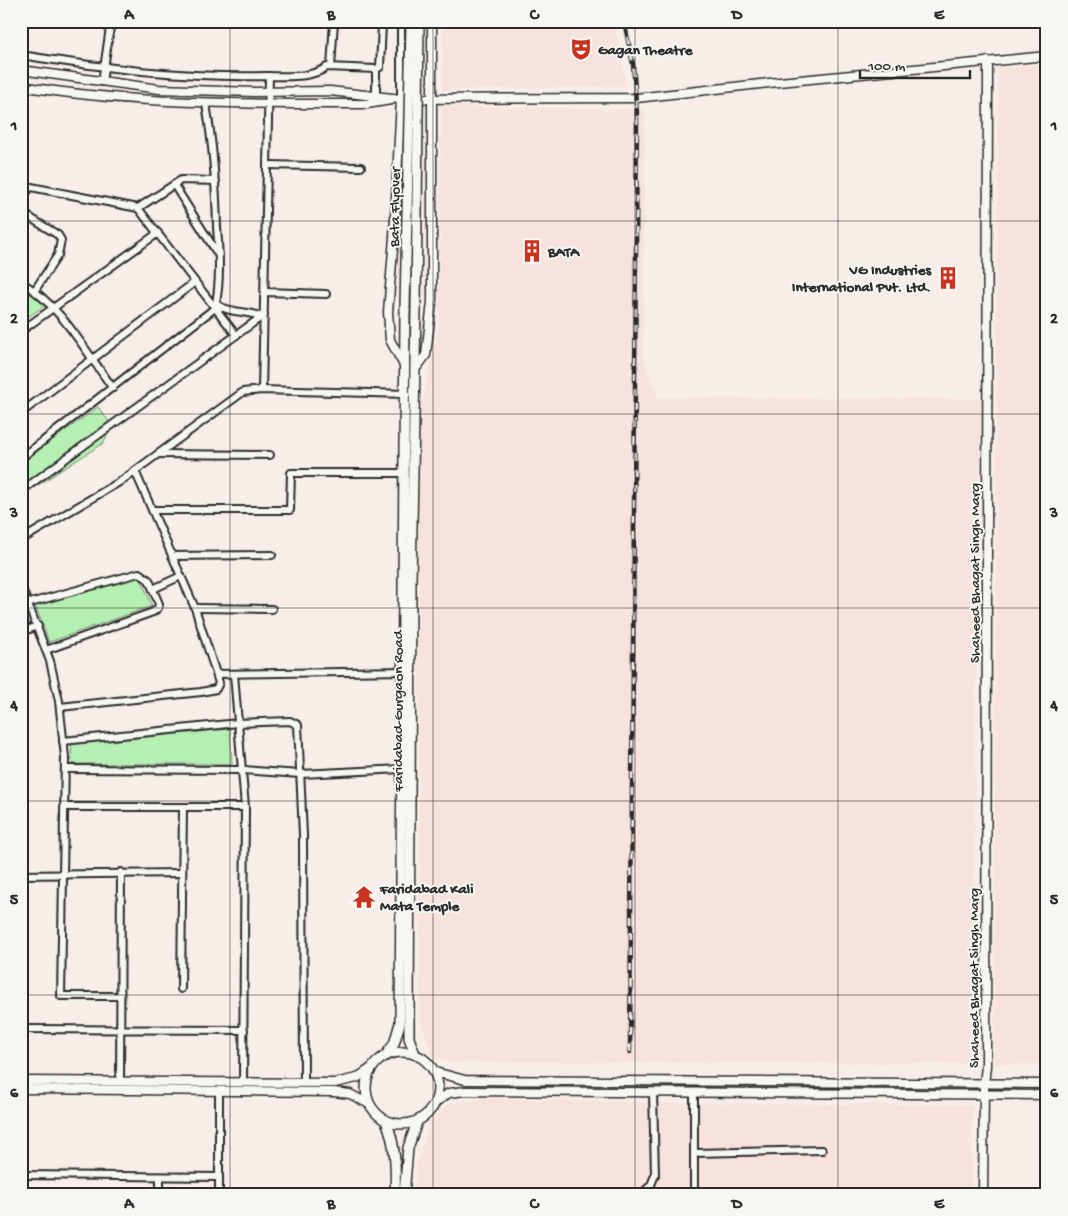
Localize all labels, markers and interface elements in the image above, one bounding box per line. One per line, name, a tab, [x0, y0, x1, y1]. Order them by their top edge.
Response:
text: A	[123, 7, 135, 26]
text: B	[326, 7, 336, 26]
text: C	[529, 7, 540, 26]
text: D	[730, 7, 743, 26]
text: E	[934, 7, 945, 26]
theatre icon: Gagan Theatre	[568, 36, 594, 62]
place label: Gagan Theatre	[598, 42, 694, 60]
scale bar	[860, 48, 970, 80]
text: 100 m	[867, 58, 906, 76]
text: 1	[10, 118, 17, 137]
text: 1	[1050, 118, 1057, 137]
street label: Bata Flyover	[386, 165, 406, 248]
building icon: BATA	[519, 238, 545, 264]
place label: BATA	[547, 244, 580, 262]
place label: VG Industries International Pvt. Ltd.	[792, 262, 932, 297]
building icon: VG Industries International Pvt. Ltd.	[935, 265, 961, 291]
text: 2	[10, 311, 18, 330]
text: 2	[1050, 311, 1058, 330]
street label: Shaheed Bhagat Singh Marg	[967, 483, 985, 663]
text: 3	[9, 505, 18, 524]
text: 3	[1049, 505, 1058, 524]
street label: Faridabad-Gurgaon Road	[390, 629, 408, 793]
text: 4	[9, 698, 18, 717]
text: 4	[1049, 698, 1058, 717]
place label: Faridabad Kali Mata Temple	[379, 881, 473, 916]
temple icon: Faridabad Kali Mata Temple	[351, 884, 377, 910]
street label: Shaheed Bhagat Singh Marg	[966, 888, 984, 1068]
text: 5	[10, 892, 19, 911]
text: 5	[1050, 892, 1059, 911]
text: 6	[10, 1085, 19, 1104]
text: 6	[1050, 1085, 1059, 1104]
text: A	[123, 1196, 135, 1215]
text: B	[326, 1196, 336, 1215]
text: C	[529, 1196, 540, 1215]
text: D	[730, 1196, 743, 1215]
text: E	[934, 1196, 945, 1215]

